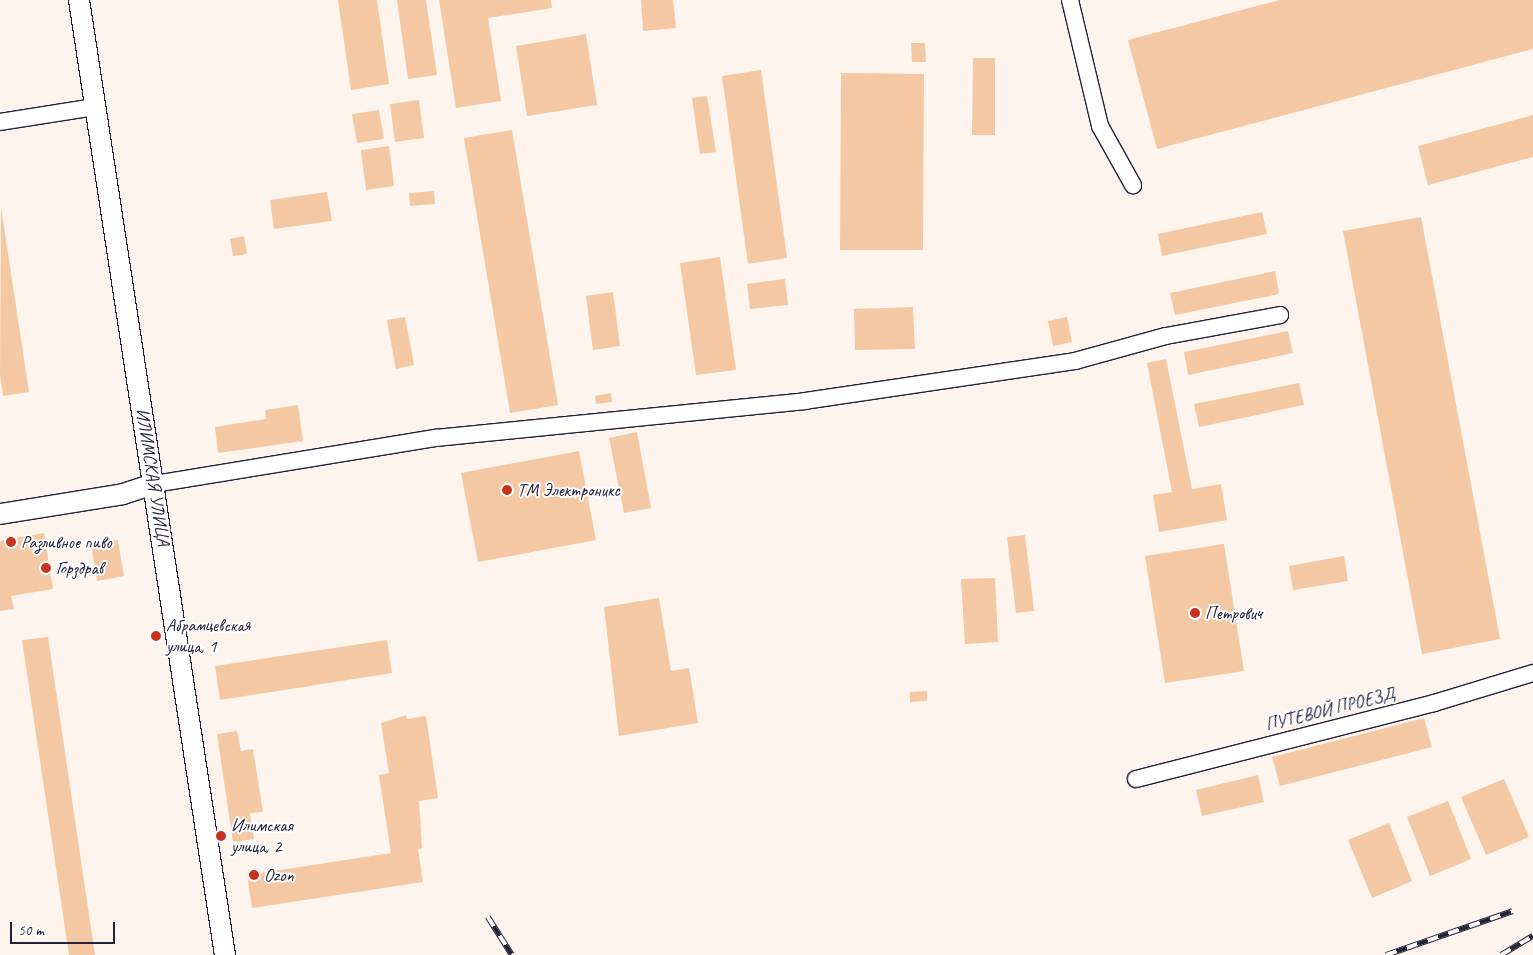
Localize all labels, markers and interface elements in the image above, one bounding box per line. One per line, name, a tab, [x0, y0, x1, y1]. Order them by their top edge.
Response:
street label: ИЛИМСКАЯ УЛИЦА	[131, 407, 175, 547]
place label: ТМ Электроникс	[517, 479, 620, 501]
marker: ТМ Электроникс	[501, 484, 513, 496]
place label: Разливное пиво	[21, 531, 109, 553]
marker: Разливное пиво	[5, 536, 17, 548]
place label: Горздрав	[56, 557, 103, 579]
marker: Горздрав	[40, 562, 52, 574]
place label: Петрович	[1205, 602, 1262, 624]
marker: Петрович	[1189, 607, 1201, 619]
place label: Абрамцевская улица, 1	[166, 615, 250, 658]
marker: Абрамцевская улица, 1	[150, 630, 162, 642]
street label: ПУТЕВОЙ ПРОЕЗД	[1263, 683, 1397, 735]
place label: Илимская улица, 2	[231, 815, 293, 858]
marker: Илимская улица, 2	[215, 830, 227, 842]
place label: Ozon	[264, 864, 294, 886]
marker: Ozon	[248, 869, 260, 881]
scale bar	[12, 912, 118, 944]
text: 50 m	[18, 921, 44, 940]

